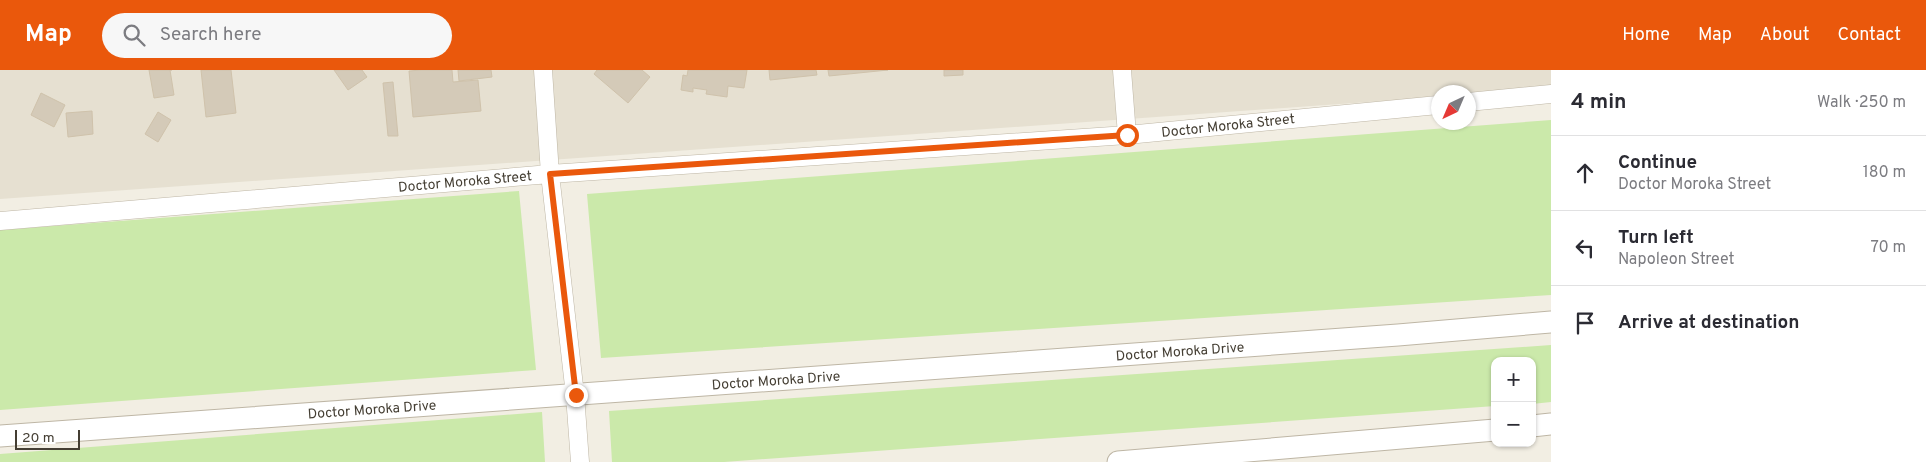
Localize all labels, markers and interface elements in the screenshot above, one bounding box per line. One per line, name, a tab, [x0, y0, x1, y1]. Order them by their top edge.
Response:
search box	[102, 13, 452, 58]
text: Map	[25, 20, 72, 50]
icon: search	[120, 21, 148, 49]
text: Search here	[160, 23, 261, 47]
text: Home	[1622, 24, 1670, 47]
text: Map	[1698, 24, 1732, 47]
text: About	[1760, 24, 1809, 47]
text: Contact	[1837, 24, 1901, 47]
north arrow	[1431, 85, 1476, 130]
text: 4 min	[1571, 89, 1627, 116]
text: Walk · 250 m	[1817, 93, 1906, 113]
street label: Doctor Moroka Street	[1161, 111, 1296, 142]
route start	[1116, 124, 1139, 147]
text: Continue	[1618, 151, 1697, 175]
icon: ahead	[1571, 159, 1599, 187]
text: 180 m	[1863, 163, 1906, 183]
street label: Doctor Moroka Street	[398, 168, 533, 197]
text: Doctor Moroka Street	[1618, 175, 1771, 195]
text: Turn left	[1618, 226, 1694, 250]
icon: left	[1571, 234, 1599, 262]
text: 70 m	[1871, 238, 1906, 258]
text: Napoleon Street	[1618, 250, 1734, 270]
icon: arrive	[1571, 309, 1599, 337]
text: Arrive at destination	[1618, 311, 1799, 335]
street label: Doctor Moroka Drive	[1115, 340, 1245, 365]
map controls	[1491, 357, 1536, 447]
button: +	[1491, 357, 1536, 402]
street label: Doctor Moroka Drive	[711, 369, 841, 394]
route end	[565, 384, 588, 407]
street label: Doctor Moroka Drive	[307, 398, 437, 423]
button: −	[1491, 402, 1536, 447]
scale bar	[15, 427, 80, 450]
text: 20 m	[22, 430, 55, 447]

